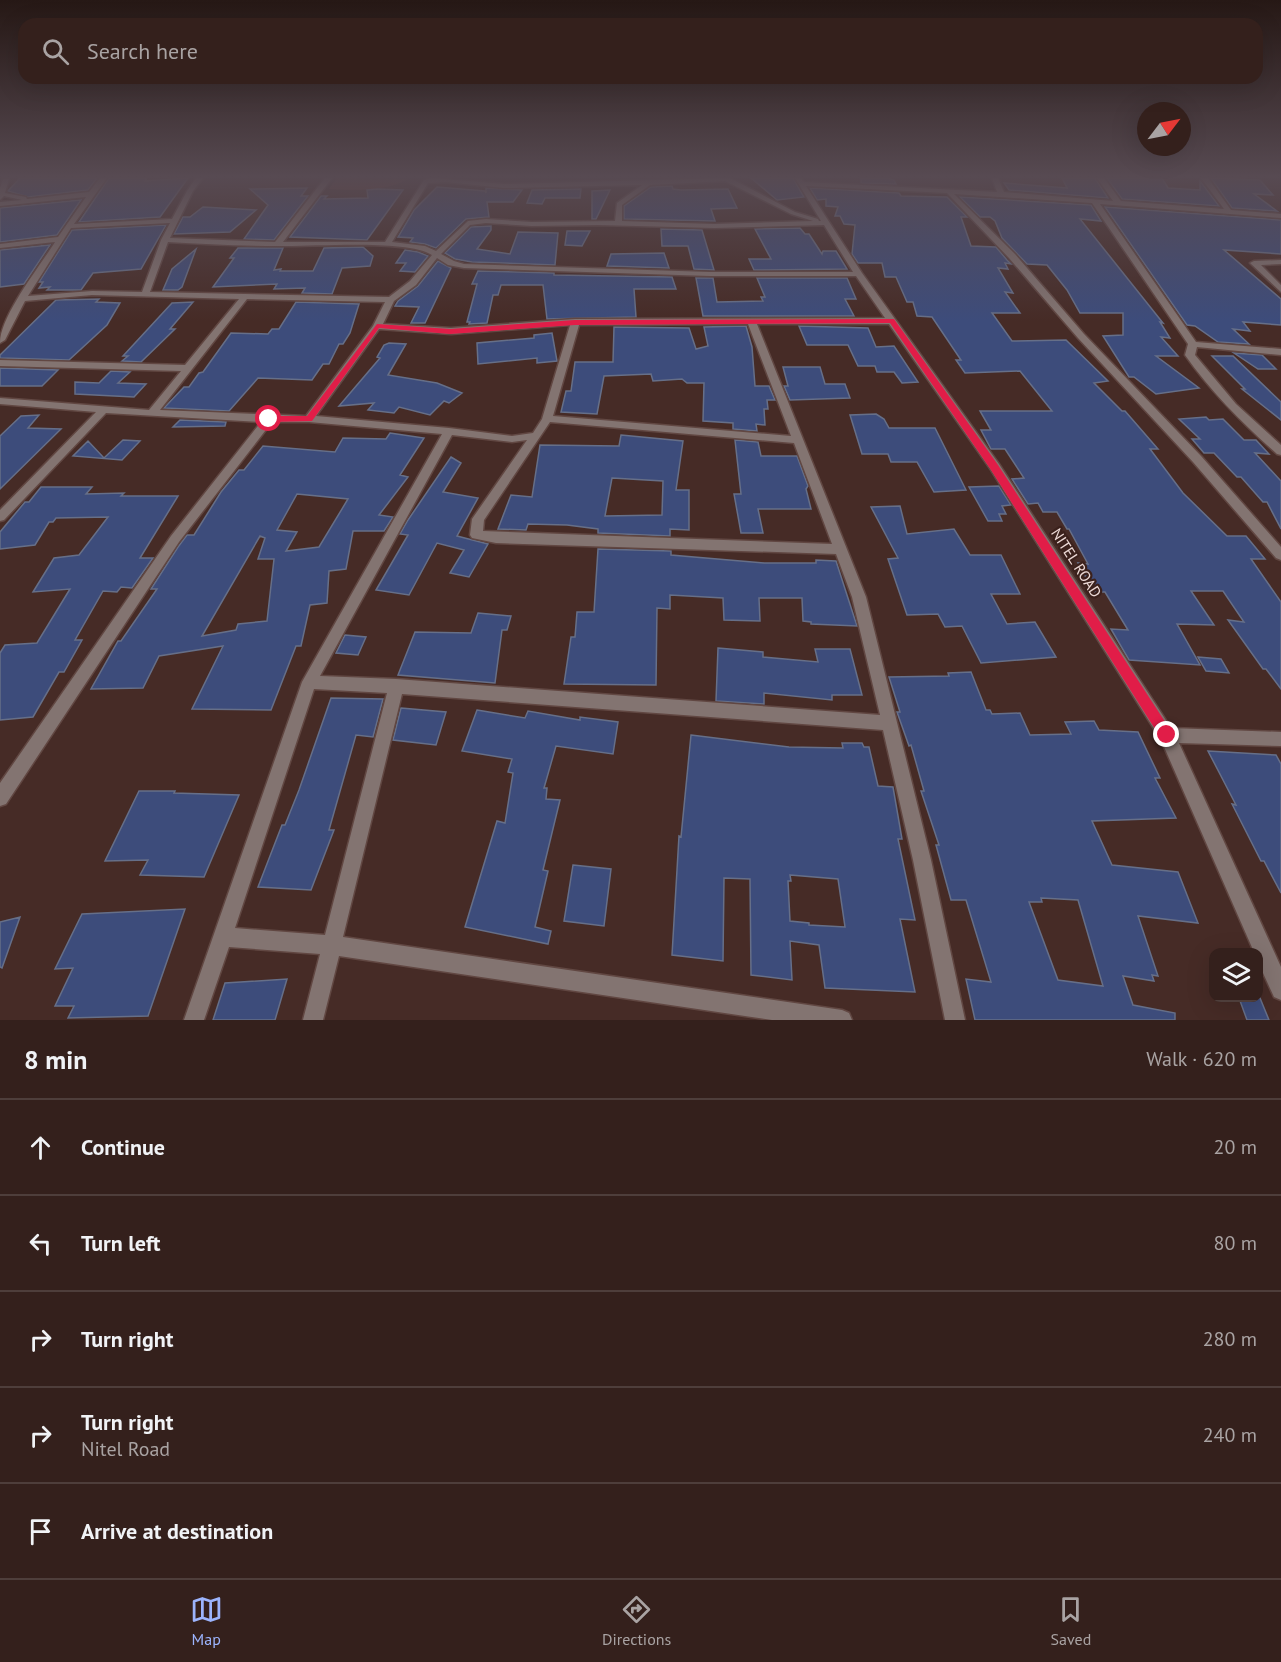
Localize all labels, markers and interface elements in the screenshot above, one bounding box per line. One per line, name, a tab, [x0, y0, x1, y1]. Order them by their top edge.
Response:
search box	[18, 18, 1263, 84]
icon: search	[39, 35, 72, 68]
text: Search here	[87, 37, 198, 65]
north arrow	[1137, 102, 1191, 156]
route start	[255, 405, 281, 431]
street label: NITEL ROAD	[1047, 525, 1106, 601]
route end	[1153, 721, 1179, 747]
map controls	[1209, 948, 1263, 1002]
button: layers	[1209, 948, 1263, 1002]
text: 8 min	[24, 1043, 87, 1076]
text: Walk · 620 m	[1146, 1046, 1257, 1072]
icon: ahead	[24, 1131, 57, 1164]
text: Continue	[81, 1133, 165, 1161]
text: 20 m	[1214, 1134, 1257, 1160]
icon: left	[24, 1227, 57, 1260]
text: Turn left	[81, 1229, 161, 1257]
text: 80 m	[1214, 1230, 1257, 1256]
icon: right	[24, 1323, 57, 1356]
text: Turn right	[81, 1325, 173, 1353]
text: 280 m	[1203, 1326, 1257, 1352]
text: Turn right	[81, 1408, 173, 1436]
icon: right	[24, 1419, 57, 1452]
text: 240 m	[1203, 1422, 1257, 1448]
text: Nitel Road	[81, 1436, 170, 1462]
icon: arrive	[24, 1515, 57, 1548]
text: Arrive at destination	[81, 1517, 273, 1545]
tab: Map	[190, 1593, 223, 1649]
tab: Directions	[602, 1593, 671, 1649]
tab: Saved	[1051, 1593, 1091, 1649]

